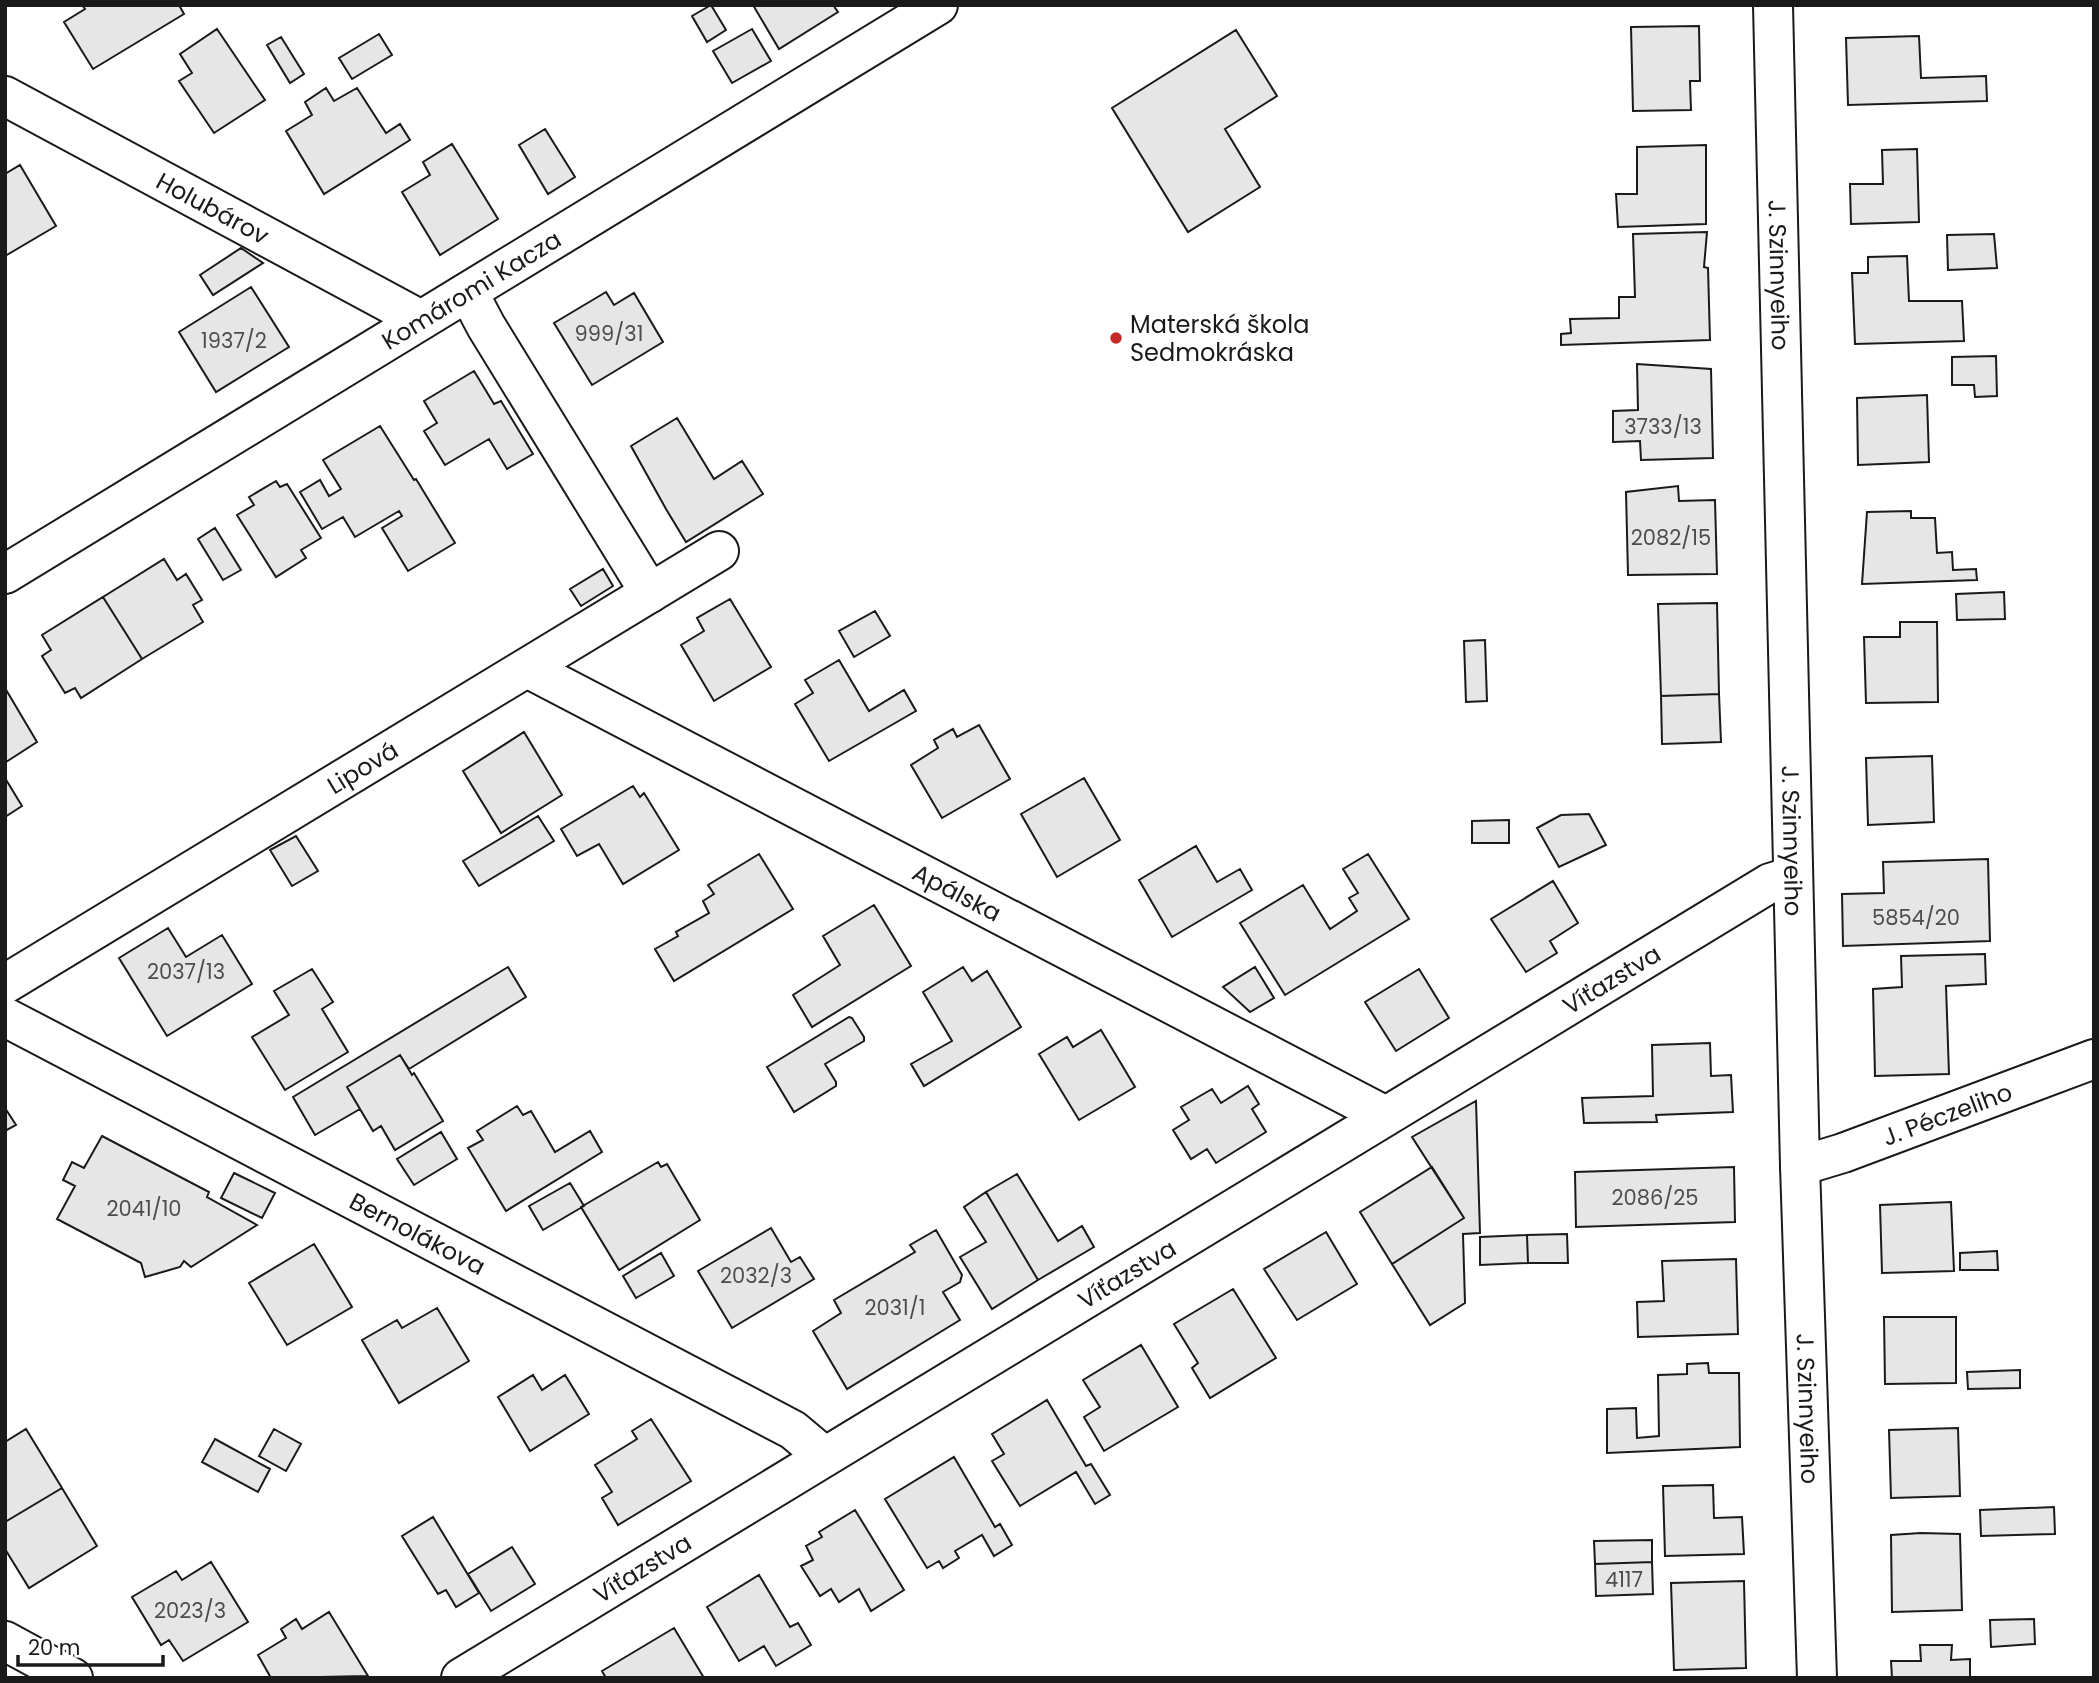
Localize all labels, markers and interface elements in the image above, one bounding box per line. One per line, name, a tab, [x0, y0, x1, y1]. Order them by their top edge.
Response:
street label: Holubárov	[151, 164, 275, 252]
street label: J. Szinnyeiho	[1761, 199, 1798, 351]
street label: Komáromi Kacza	[375, 222, 567, 357]
place label: Materská škola Sedmokráska	[1130, 308, 1309, 369]
house number: 999/31	[575, 319, 643, 348]
house number: 1937/2	[201, 326, 267, 355]
marker: Materská škola Sedmokráska	[1108, 330, 1124, 346]
house number: 3733/13	[1624, 412, 1702, 441]
house number: 2082/15	[1631, 523, 1711, 552]
street label: Lipová	[321, 733, 404, 801]
street label: J. Szinnyeiho	[1774, 765, 1811, 917]
street label: Apálska	[907, 856, 1007, 929]
house number: 5854/20	[1872, 903, 1960, 932]
street label: Víťazstva	[1556, 937, 1667, 1022]
house number: 2037/13	[147, 957, 225, 986]
street label: J. Péczeliho	[1878, 1075, 2016, 1153]
house number: 2086/25	[1611, 1183, 1699, 1212]
street label: Bernolákova	[344, 1184, 491, 1283]
house number: 2041/10	[106, 1194, 182, 1223]
street label: Víťazstva	[1072, 1231, 1182, 1316]
house number: 2032/3	[720, 1261, 792, 1290]
house number: 2031/1	[864, 1293, 926, 1322]
street label: J. Szinnyeiho	[1789, 1333, 1827, 1485]
street label: Víťazstva	[587, 1526, 697, 1610]
house number: 4117	[1605, 1565, 1643, 1594]
house number: 2023/3	[154, 1596, 226, 1625]
scale bar	[18, 1624, 163, 1668]
text: 20 m	[28, 1633, 81, 1662]

